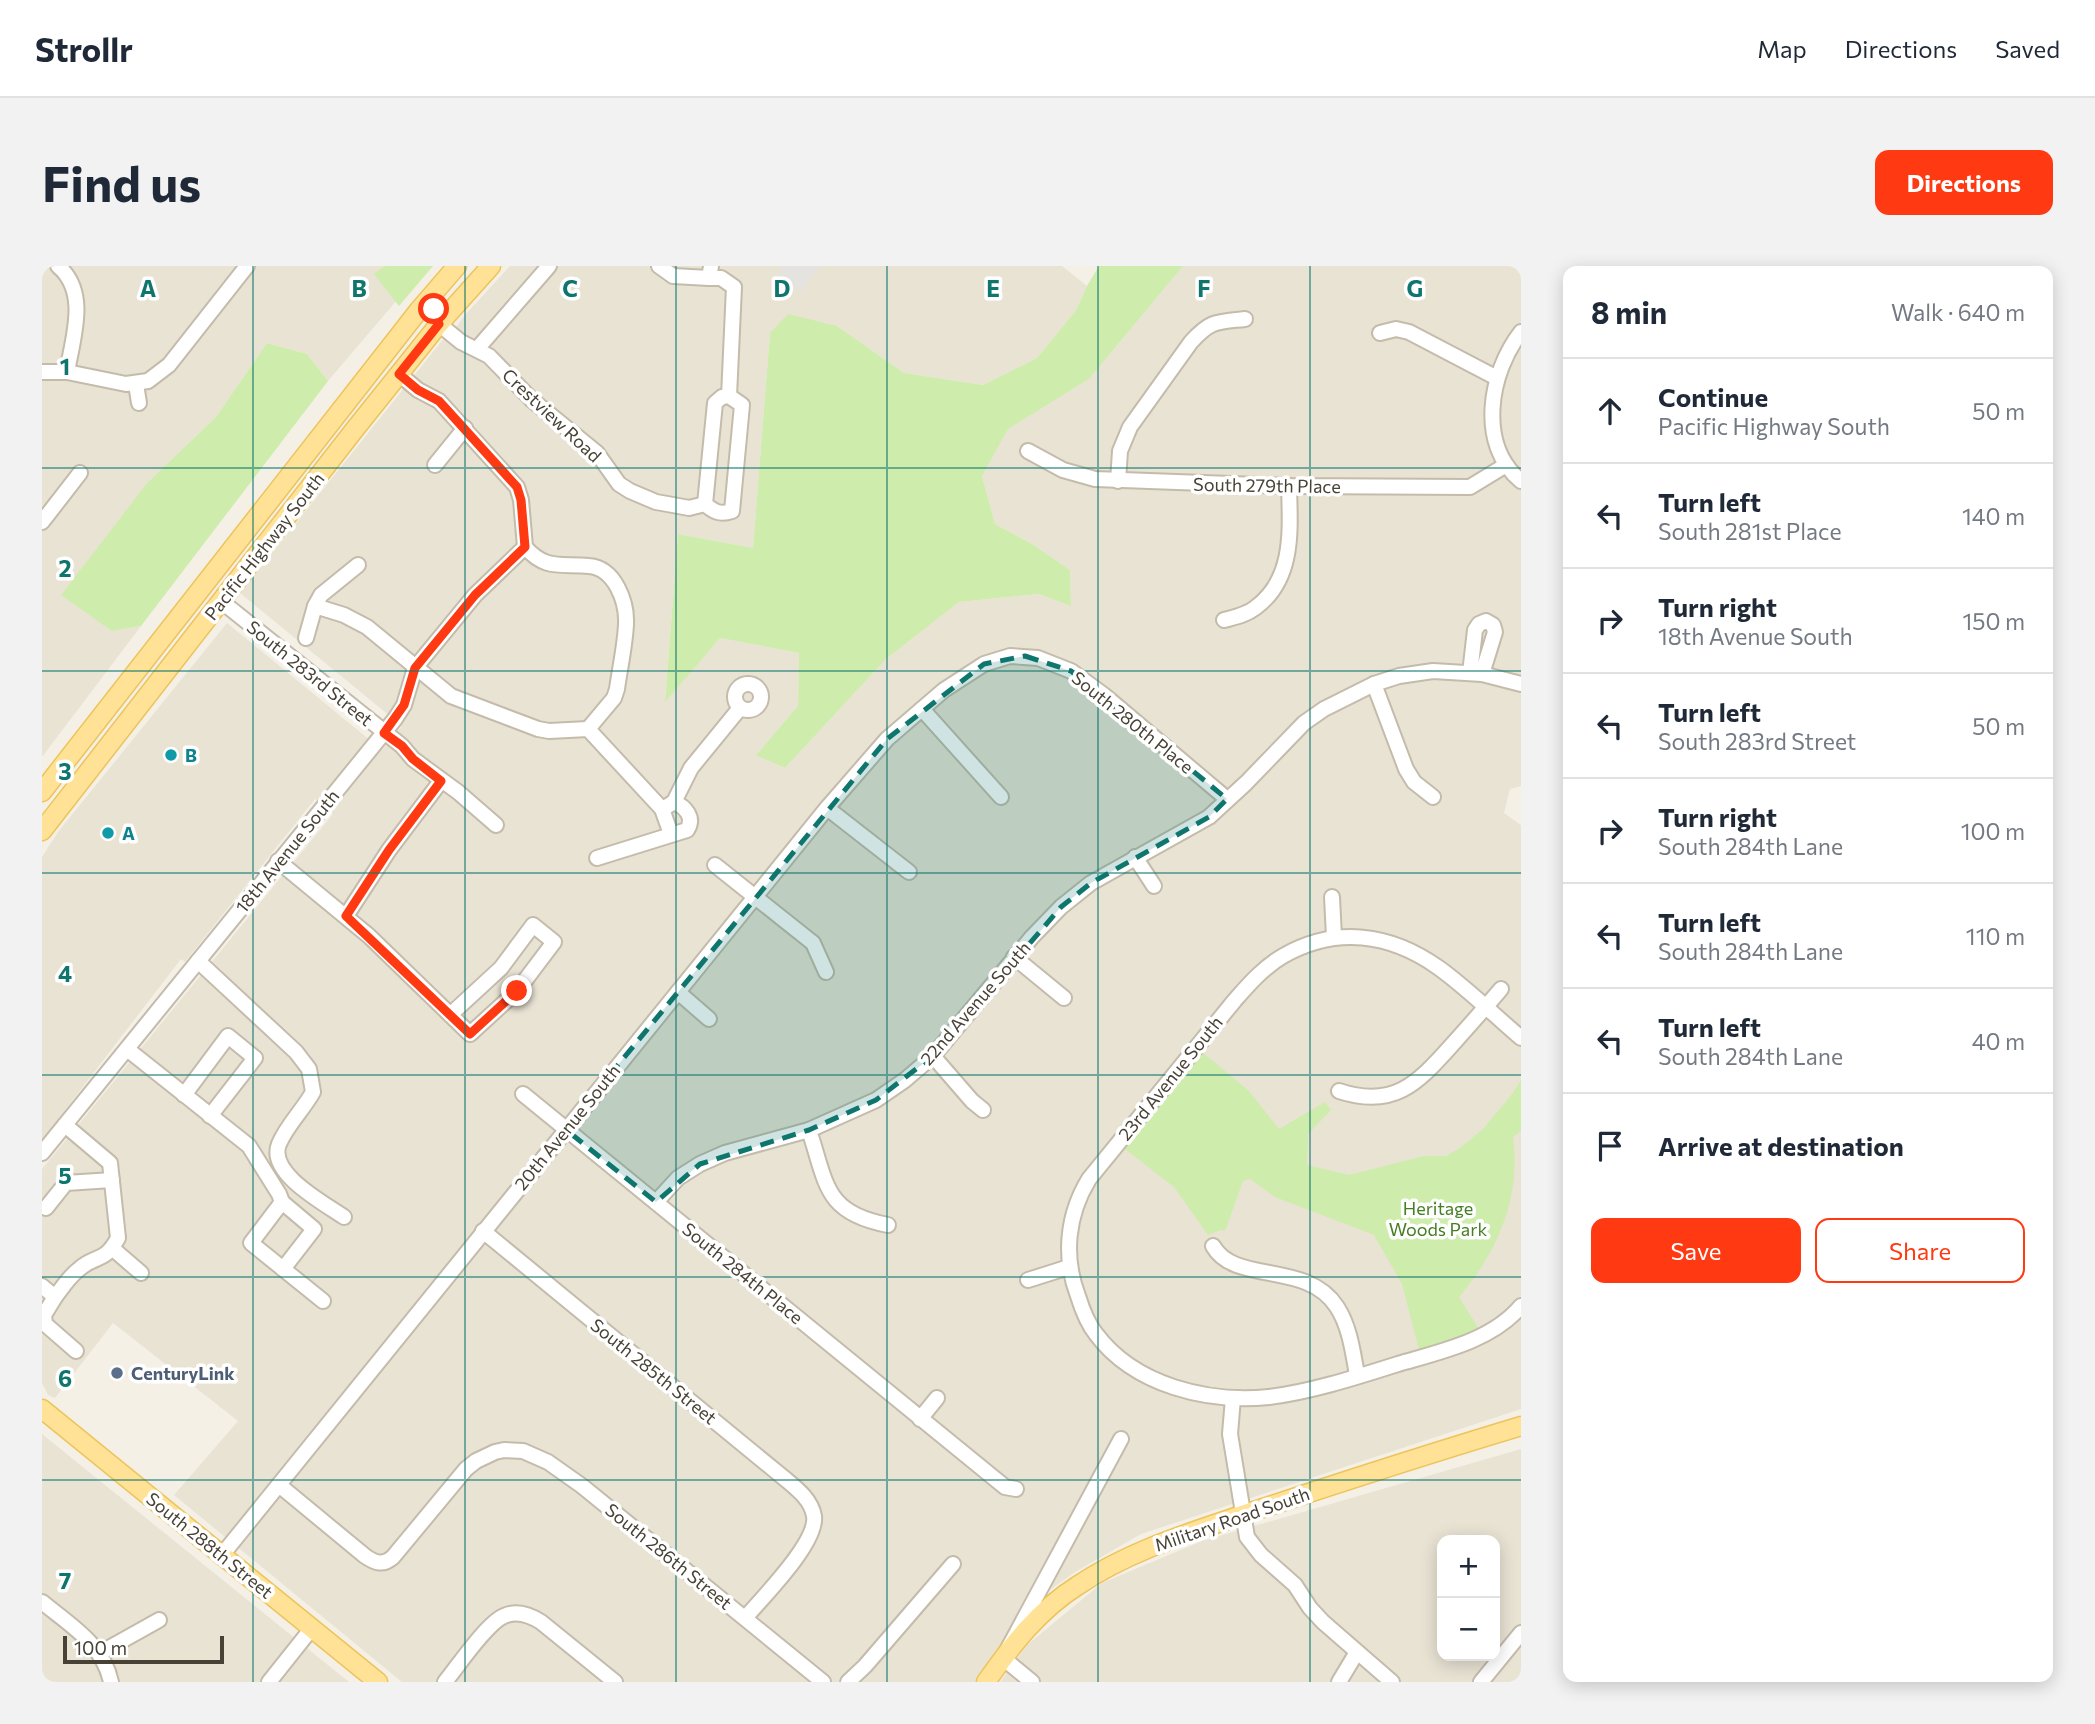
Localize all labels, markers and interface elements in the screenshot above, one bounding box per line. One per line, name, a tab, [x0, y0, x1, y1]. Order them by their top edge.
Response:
text: Strollr	[35, 28, 133, 69]
text: Map	[1757, 34, 1807, 63]
text: Directions	[1845, 34, 1957, 63]
text: Saved	[1995, 34, 2060, 63]
button: Directions	[1875, 150, 2053, 215]
text: Find us	[42, 152, 201, 212]
text: A	[140, 274, 157, 302]
text: B	[351, 274, 367, 302]
text: C	[562, 274, 578, 302]
text: D	[774, 274, 791, 302]
text: E	[986, 274, 1000, 302]
text: F	[1197, 274, 1211, 302]
text: G	[1407, 274, 1423, 302]
route start	[418, 293, 449, 324]
text: 8 min	[1591, 293, 1667, 330]
text: Walk · 640 m	[1891, 298, 2025, 326]
text: 1	[60, 352, 70, 380]
street label: Crestview Road	[498, 364, 606, 466]
text: Continue	[1658, 381, 1768, 412]
icon: ahead	[1591, 392, 1629, 430]
text: 50 m	[1972, 397, 2025, 425]
text: Pacific Highway South	[1658, 412, 1890, 440]
street label: Pacific Highway South	[199, 468, 329, 624]
street label: South 279th Place	[1193, 473, 1341, 497]
text: Turn left	[1658, 486, 1761, 517]
icon: left	[1591, 497, 1629, 535]
text: 140 m	[1962, 502, 2025, 530]
text: South 281st Place	[1658, 517, 1842, 545]
text: 2	[58, 554, 72, 582]
text: Turn right	[1658, 591, 1777, 622]
icon: right	[1591, 602, 1629, 640]
text: 150 m	[1962, 607, 2025, 635]
street label: South 283rd Street	[243, 616, 377, 730]
text: 18th Avenue South	[1658, 622, 1853, 650]
street label: South 280th Place	[1068, 666, 1198, 778]
text: Turn left	[1658, 696, 1761, 727]
icon: left	[1591, 707, 1629, 745]
text: 50 m	[1972, 712, 2025, 740]
text: South 283rd Street	[1658, 727, 1856, 755]
place label: B	[185, 744, 197, 766]
marker: B	[163, 747, 179, 763]
text: 3	[58, 757, 72, 785]
street label: 18th Avenue South	[231, 785, 343, 917]
text: Turn right	[1658, 801, 1777, 832]
icon: right	[1591, 812, 1629, 850]
text: 100 m	[1961, 817, 2025, 845]
place label: A	[122, 822, 135, 844]
marker: A	[100, 825, 116, 841]
text: South 284th Lane	[1658, 832, 1843, 860]
text: Turn left	[1658, 906, 1761, 937]
icon: left	[1591, 917, 1629, 955]
text: 110 m	[1966, 922, 2025, 950]
street label: 22nd Avenue South	[915, 937, 1035, 1069]
text: South 284th Lane	[1658, 937, 1843, 965]
text: 4	[58, 959, 72, 987]
route end	[501, 975, 532, 1006]
street label: 23rd Avenue South	[1113, 1011, 1227, 1145]
text: Turn left	[1658, 1011, 1761, 1042]
icon: left	[1591, 1022, 1629, 1060]
text: 40 m	[1972, 1027, 2025, 1055]
text: South 284th Lane	[1658, 1042, 1843, 1070]
street label: 20th Avenue South	[510, 1060, 624, 1194]
icon: arrive	[1591, 1127, 1629, 1165]
text: Arrive at destination	[1658, 1130, 1904, 1161]
text: 5	[58, 1161, 72, 1189]
park label: Heritage Woods Park	[1389, 1197, 1487, 1240]
street label: South 284th Place	[678, 1218, 808, 1328]
button: Save	[1591, 1218, 1801, 1283]
button: Share	[1815, 1218, 2025, 1283]
street label: South 285th Street	[587, 1313, 721, 1429]
place label: CenturyLink	[131, 1362, 235, 1384]
text: 6	[58, 1364, 72, 1392]
marker: CenturyLink	[109, 1365, 125, 1381]
street label: Military Road South	[1152, 1482, 1312, 1556]
street label: South 288th Street	[142, 1487, 278, 1603]
street label: South 286th Street	[601, 1498, 737, 1614]
map controls	[1437, 1535, 1500, 1661]
button: +	[1437, 1535, 1500, 1598]
text: 7	[59, 1566, 71, 1594]
button: −	[1437, 1598, 1500, 1661]
scale bar	[63, 1633, 224, 1665]
text: 100 m	[74, 1636, 127, 1659]

